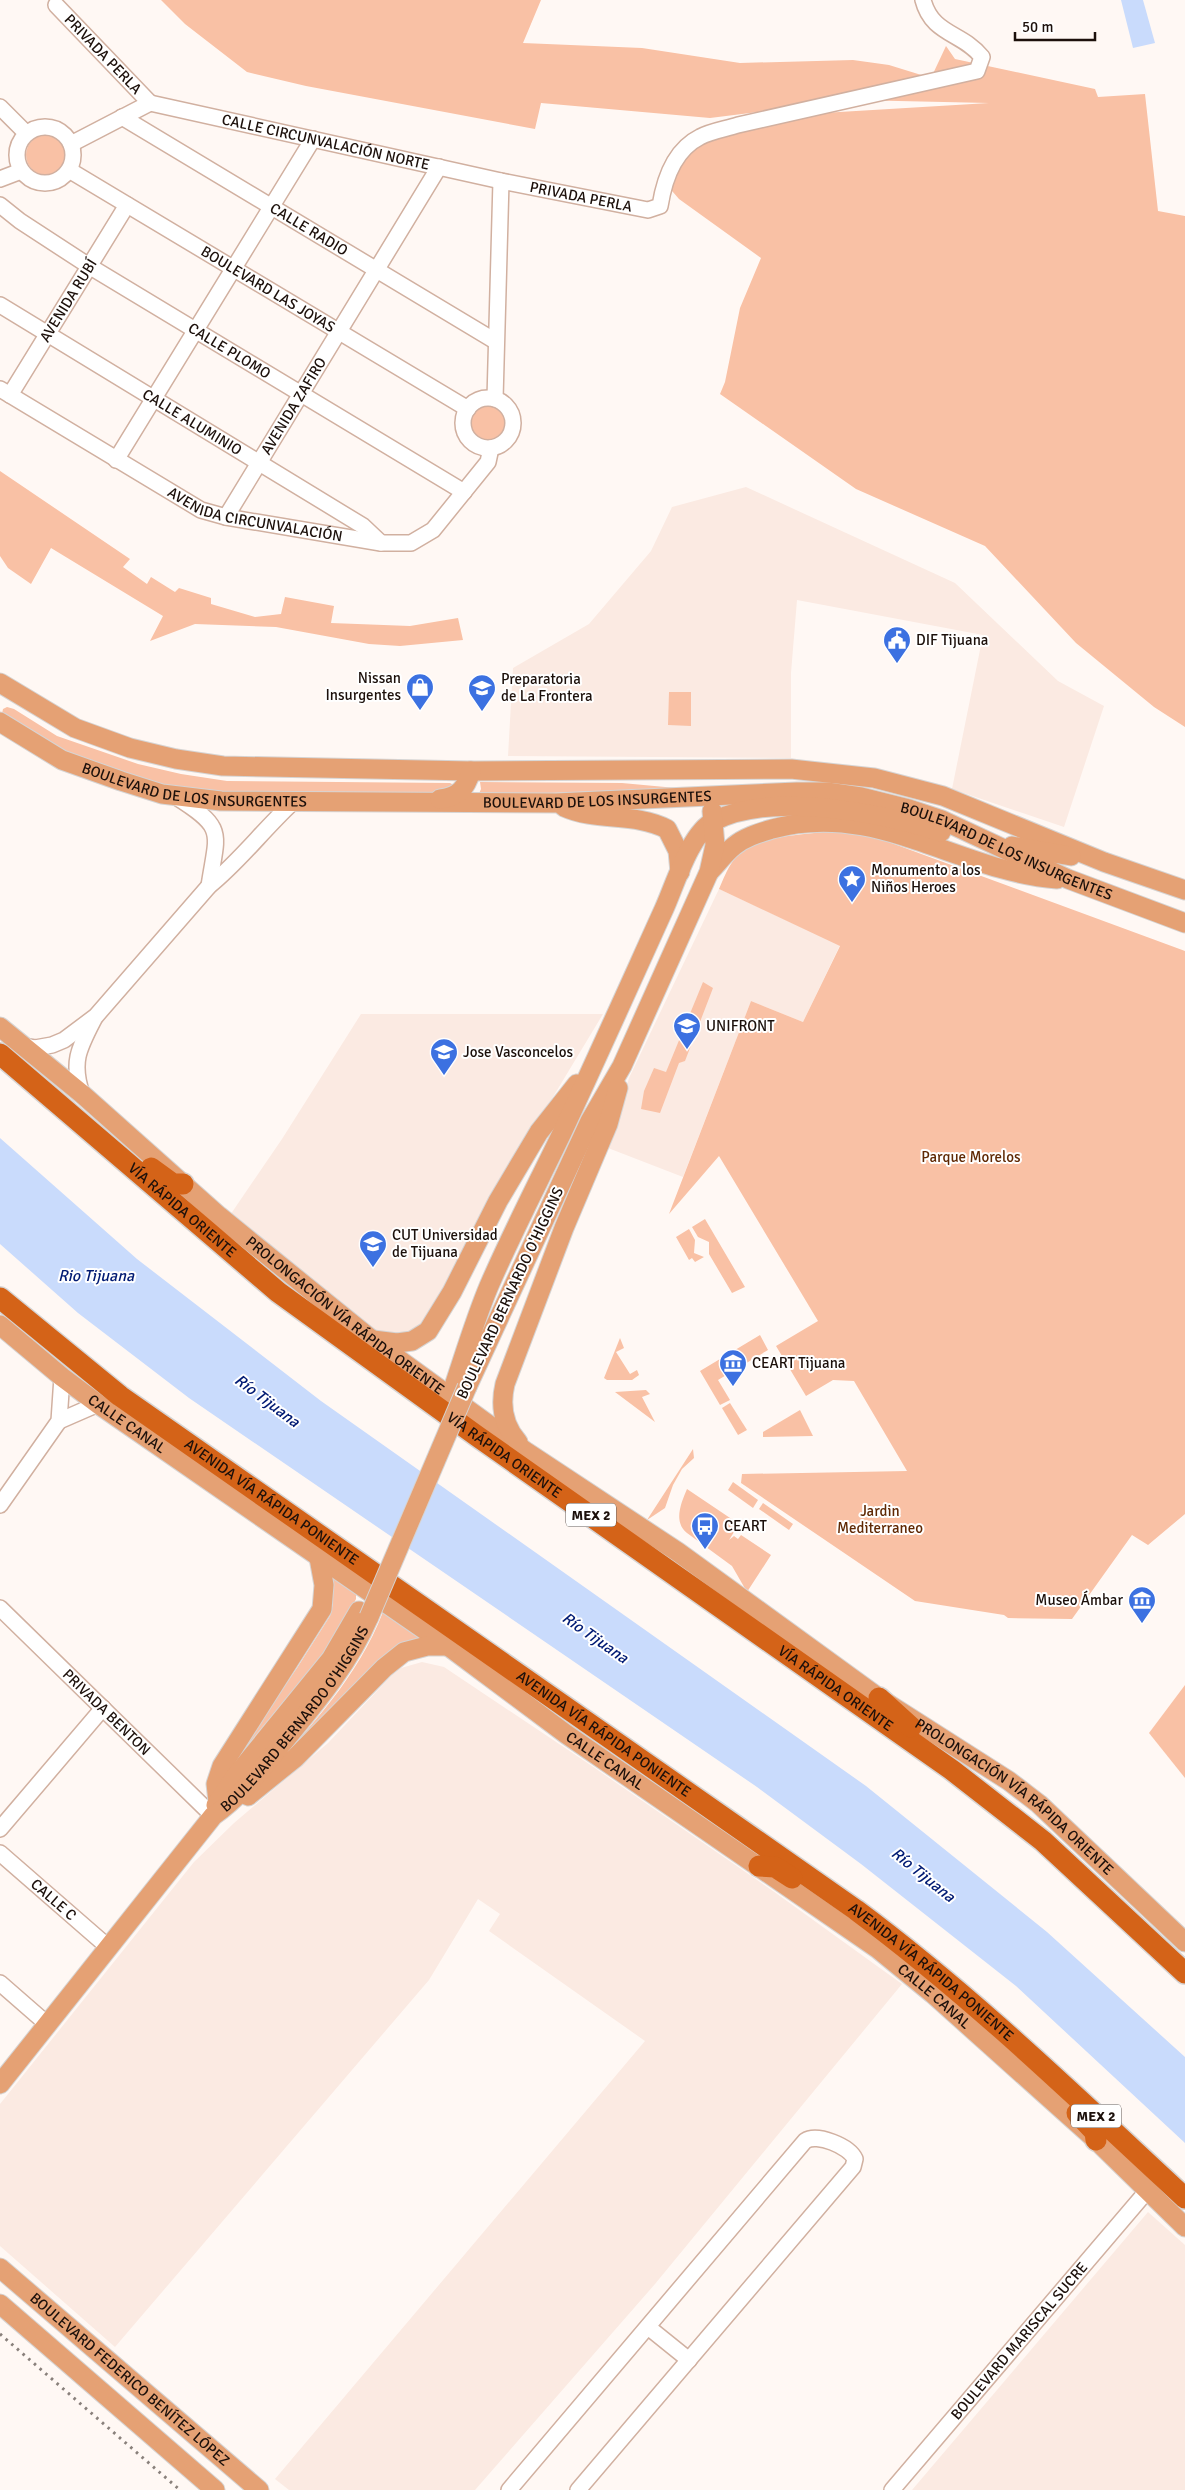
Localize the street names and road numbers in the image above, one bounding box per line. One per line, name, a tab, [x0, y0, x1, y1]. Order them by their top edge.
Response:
street label: PRIVADA PERLA	[61, 10, 146, 98]
street label: CALLE CIRCUNVALACIÓN NORTE	[220, 110, 431, 174]
street label: PRIVADA PERLA	[528, 178, 634, 216]
street label: CALLE RADIO	[267, 199, 351, 260]
street label: BOULEVARD LAS JOYAS	[198, 242, 338, 336]
street label: AVENIDA RUBÍ	[36, 254, 101, 345]
street label: CALLE PLOMO	[185, 319, 274, 382]
street label: AVENIDA ZAFIRO	[257, 354, 330, 458]
street label: CALLE ALUMINIO	[139, 385, 245, 459]
street label: AVENIDA CIRCUNVALACIÓN	[165, 483, 344, 545]
street label: BOULEVARD DE LOS INSURGENTES	[79, 759, 307, 811]
street label: BOULEVARD DE LOS INSURGENTES	[483, 787, 712, 812]
street label: BOULEVARD DE LOS INSURGENTES	[899, 798, 1115, 904]
street label: VÍA RÁPIDA ORIENTE	[125, 1159, 240, 1261]
street label: BOULEVARD BERNARDO O'HIGGINS	[453, 1184, 567, 1402]
street label: PROLONGACIÓN VÍA RÁPIDA ORIENTE	[242, 1232, 448, 1398]
street label: CALLE CANAL	[84, 1391, 170, 1457]
street label: VÍA RÁPIDA ORIENTE	[443, 1408, 565, 1502]
street label: AVENIDA VÍA RÁPIDA PONIENTE	[181, 1435, 362, 1569]
road number: MEX 2	[566, 1504, 616, 1526]
street label: BOULEVARD BERNARDO O'HIGGINS	[217, 1623, 373, 1816]
street label: VÍA RÁPIDA ORIENTE	[775, 1642, 897, 1735]
street label: PRIVADA BENTON	[59, 1665, 154, 1759]
street label: AVENIDA VÍA RÁPIDA PONIENTE	[513, 1667, 694, 1801]
street label: PROLONGACIÓN VÍA RÁPIDA ORIENTE	[912, 1714, 1117, 1879]
street label: CALLE CANAL	[563, 1728, 648, 1794]
street label: CALLE C	[27, 1875, 80, 1924]
street label: AVENIDA VÍA RÁPIDA PONIENTE	[845, 1899, 1018, 2045]
street label: CALLE CANAL	[894, 1960, 975, 2033]
road number: MEX 2	[1071, 2104, 1121, 2128]
street label: BOULEVARD MARISCAL SUCRE	[947, 2258, 1091, 2423]
street label: BOULEVARD FEDERICO BENÍTEZ LÓPEZ	[26, 2289, 233, 2470]

